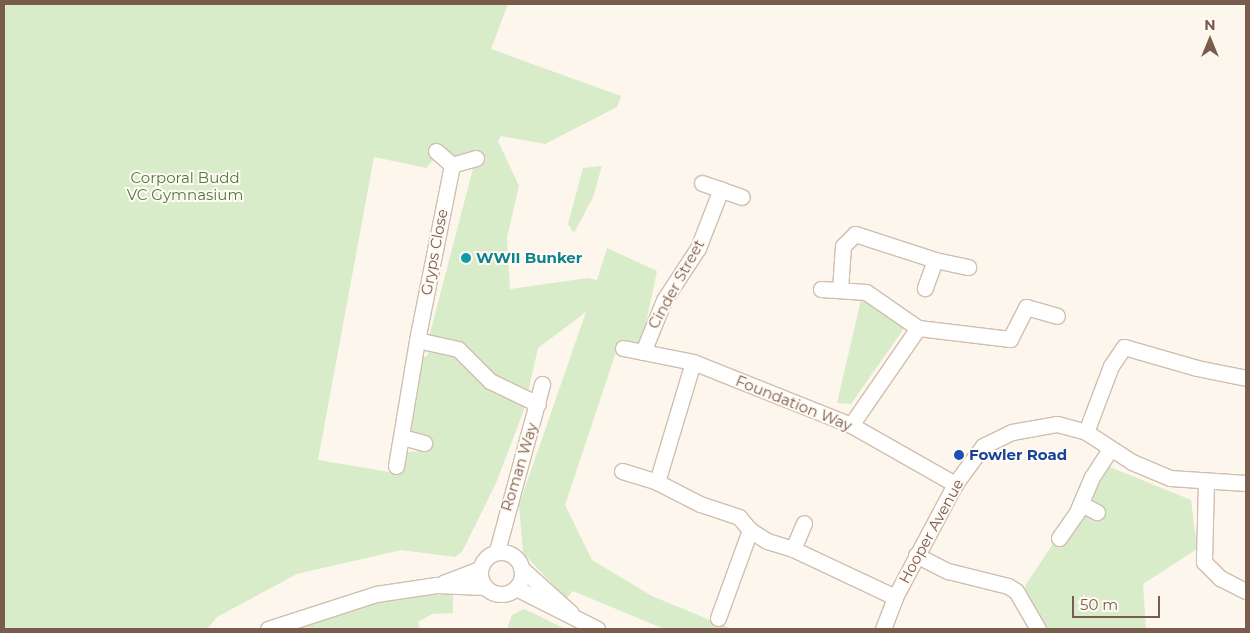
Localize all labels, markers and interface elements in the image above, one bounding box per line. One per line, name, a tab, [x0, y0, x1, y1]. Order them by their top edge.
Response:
north arrow	[1185, 15, 1235, 65]
text: N	[1204, 16, 1216, 34]
park label: Corporal Budd VC Gymnasium	[127, 168, 243, 203]
street label: Gryps Close	[417, 207, 451, 297]
street label: Cinder Street	[644, 236, 708, 332]
place label: WWII Bunker	[476, 249, 582, 267]
marker: WWII Bunker	[460, 252, 472, 264]
street label: Foundation Way	[733, 371, 855, 435]
street label: Roman Way	[497, 421, 541, 513]
place label: Fowler Road	[969, 446, 1067, 464]
marker: Fowler Road	[953, 449, 965, 461]
street label: Hooper Avenue	[895, 476, 967, 586]
scale bar	[1075, 586, 1162, 618]
text: 50 m	[1080, 595, 1118, 614]

